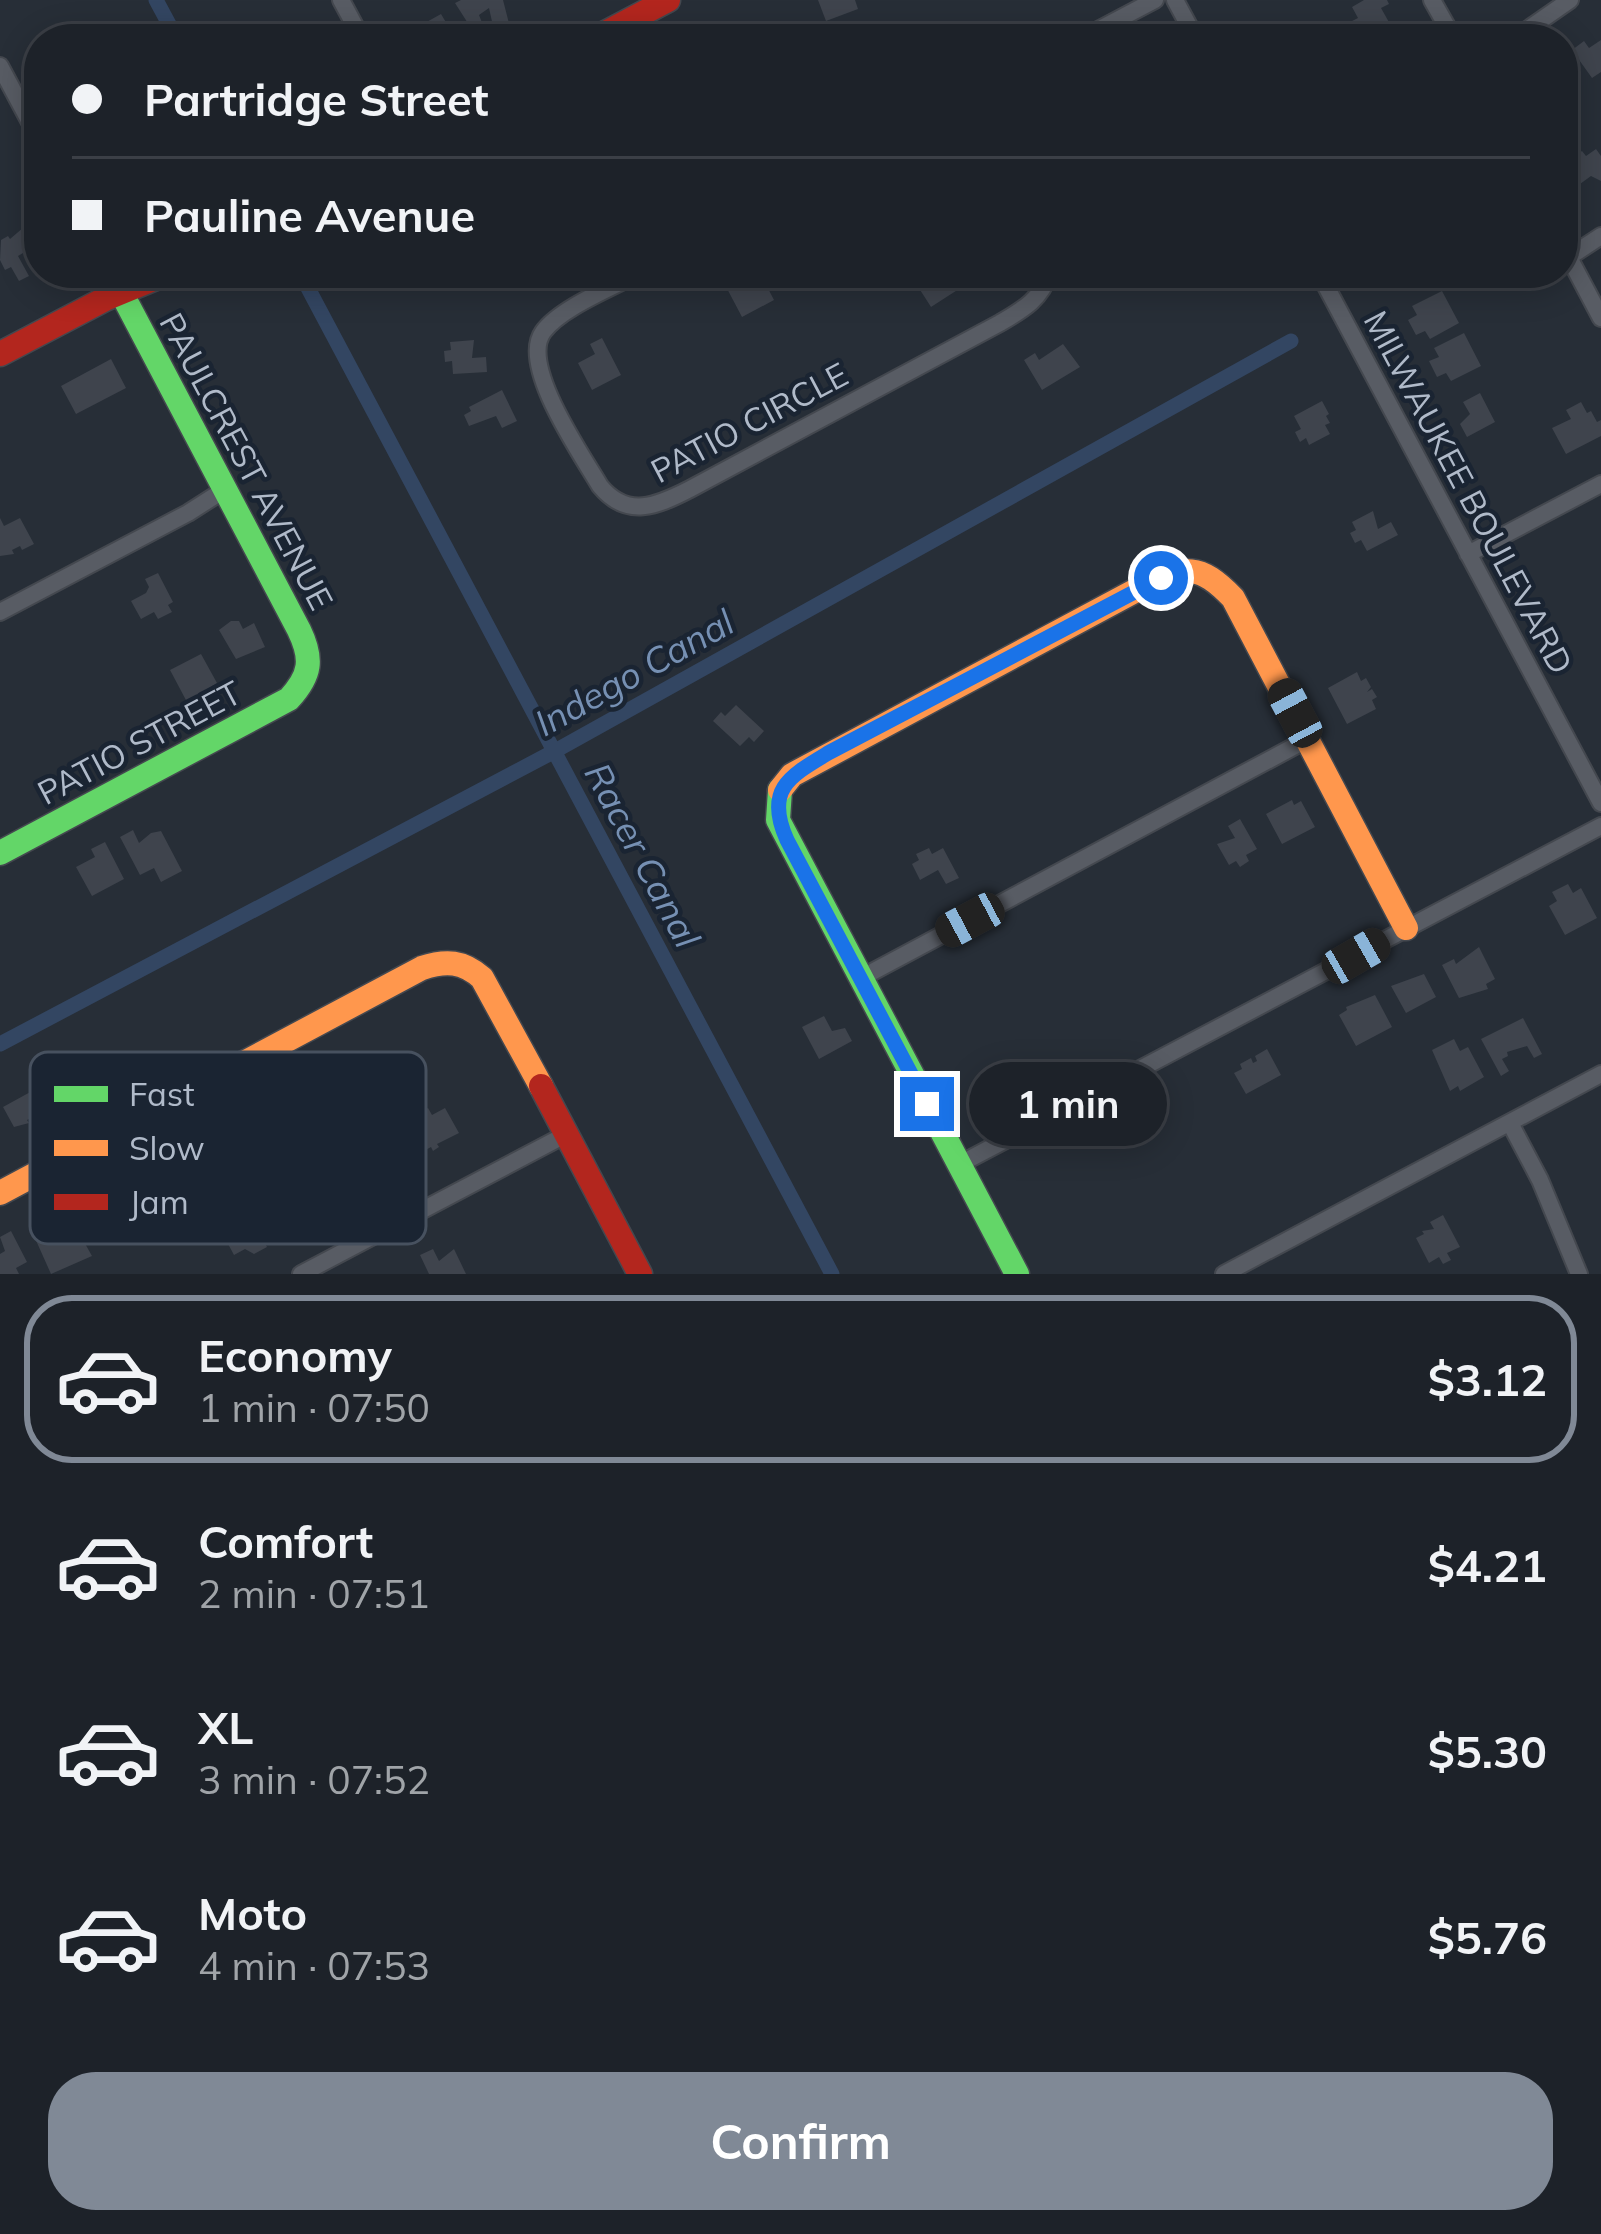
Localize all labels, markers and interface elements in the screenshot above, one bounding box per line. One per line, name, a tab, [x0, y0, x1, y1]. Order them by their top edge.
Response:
text: Partridge Street	[144, 71, 489, 127]
text: Pauline Avenue	[144, 187, 475, 243]
street label: MILWAUKEE BOULEVARD	[1356, 303, 1582, 681]
street label: PAULCREST AVENUE	[151, 306, 343, 616]
street label: PATIO CIRCLE	[643, 353, 855, 491]
route start	[1134, 551, 1188, 605]
water label: Indego Canal	[527, 599, 742, 745]
street label: PATIO STREET	[30, 671, 248, 813]
car	[1262, 673, 1328, 753]
water label: Racer Canal	[576, 755, 711, 955]
car	[930, 887, 1010, 953]
car	[1316, 922, 1396, 990]
legend	[30, 1052, 426, 1244]
callout: 1 min	[969, 1062, 1167, 1146]
text: Fast	[129, 1073, 194, 1114]
route end	[900, 1077, 954, 1131]
text: 1 min	[1017, 1079, 1119, 1128]
text: Slow	[129, 1127, 205, 1168]
text: Jam	[129, 1181, 189, 1222]
icon: car	[54, 1325, 162, 1433]
text: Economy	[198, 1327, 392, 1383]
text: $3.12	[1428, 1351, 1547, 1407]
text: 1 min · 07:50	[198, 1383, 430, 1432]
icon: car	[54, 1511, 162, 1619]
text: Comfort	[198, 1513, 373, 1569]
text: $4.21	[1428, 1537, 1547, 1593]
text: 2 min · 07:51	[198, 1569, 430, 1618]
icon: car	[54, 1697, 162, 1805]
text: XL	[198, 1699, 253, 1755]
text: $5.30	[1428, 1723, 1547, 1779]
text: 3 min · 07:52	[198, 1755, 430, 1804]
icon: car	[54, 1883, 162, 1991]
text: Moto	[198, 1885, 307, 1941]
text: $5.76	[1428, 1909, 1547, 1965]
text: 4 min · 07:53	[198, 1941, 430, 1990]
button: Confirm	[48, 2072, 1553, 2210]

